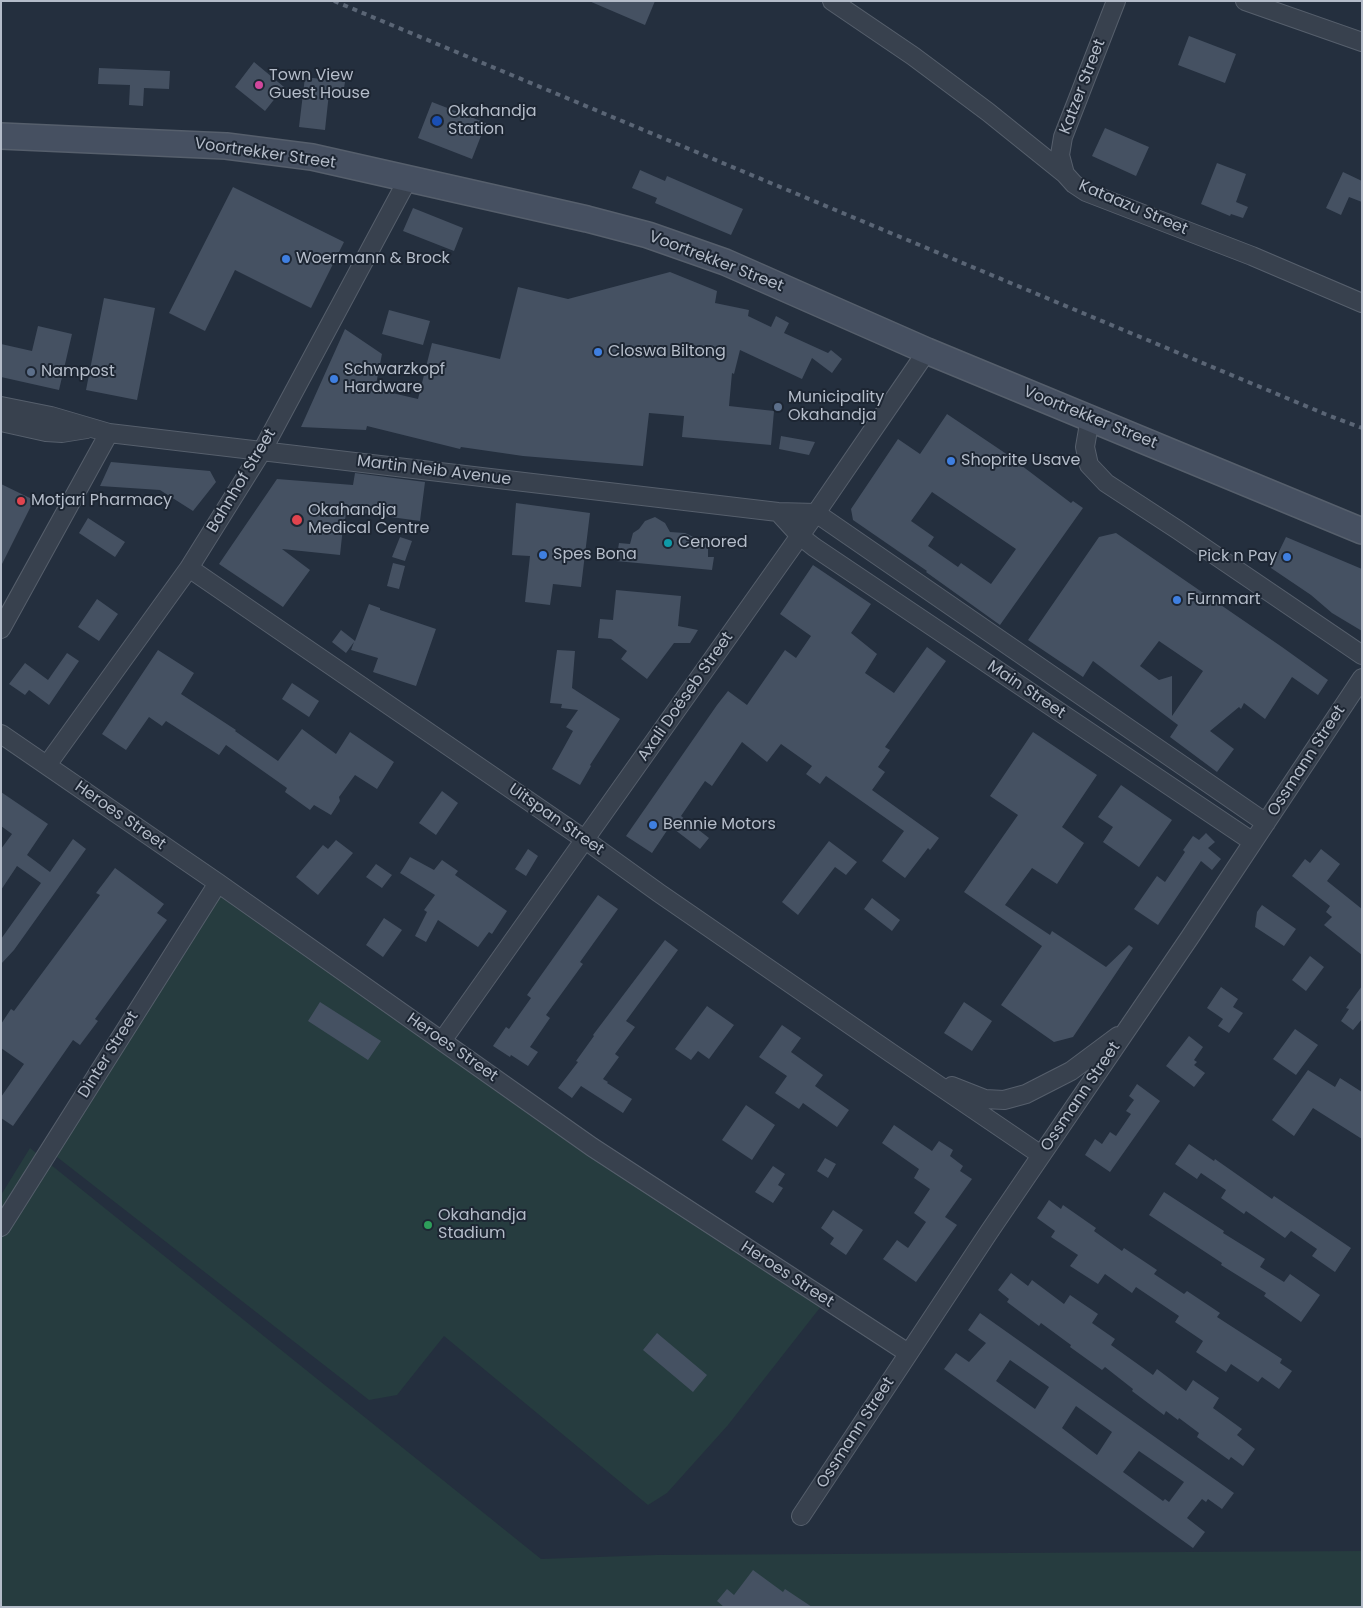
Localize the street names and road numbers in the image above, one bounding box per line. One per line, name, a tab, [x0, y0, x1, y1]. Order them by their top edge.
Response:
street label: Katzer Street	[1056, 37, 1110, 137]
street label: Voortrekker Street	[193, 135, 337, 173]
street label: Kataazu Street	[1076, 176, 1190, 240]
street label: Voortrekker Street	[646, 228, 786, 296]
street label: Voortrekker Street	[1020, 382, 1160, 454]
street label: Bahnhof Street	[203, 425, 281, 537]
street label: Martin Neib Avenue	[356, 452, 512, 490]
street label: Axali Doëseb Street	[634, 629, 738, 765]
street label: Main Street	[983, 657, 1069, 723]
street label: Ossmann Street	[1264, 702, 1350, 820]
street label: Heroes Street	[71, 778, 169, 854]
street label: Uitspan Street	[505, 780, 607, 860]
street label: Dinter Street	[75, 1008, 143, 1102]
street label: Heroes Street	[403, 1010, 501, 1086]
street label: Ossmann Street	[1037, 1039, 1125, 1155]
street label: Heroes Street	[737, 1238, 837, 1312]
street label: Ossmann Street	[813, 1374, 899, 1492]

